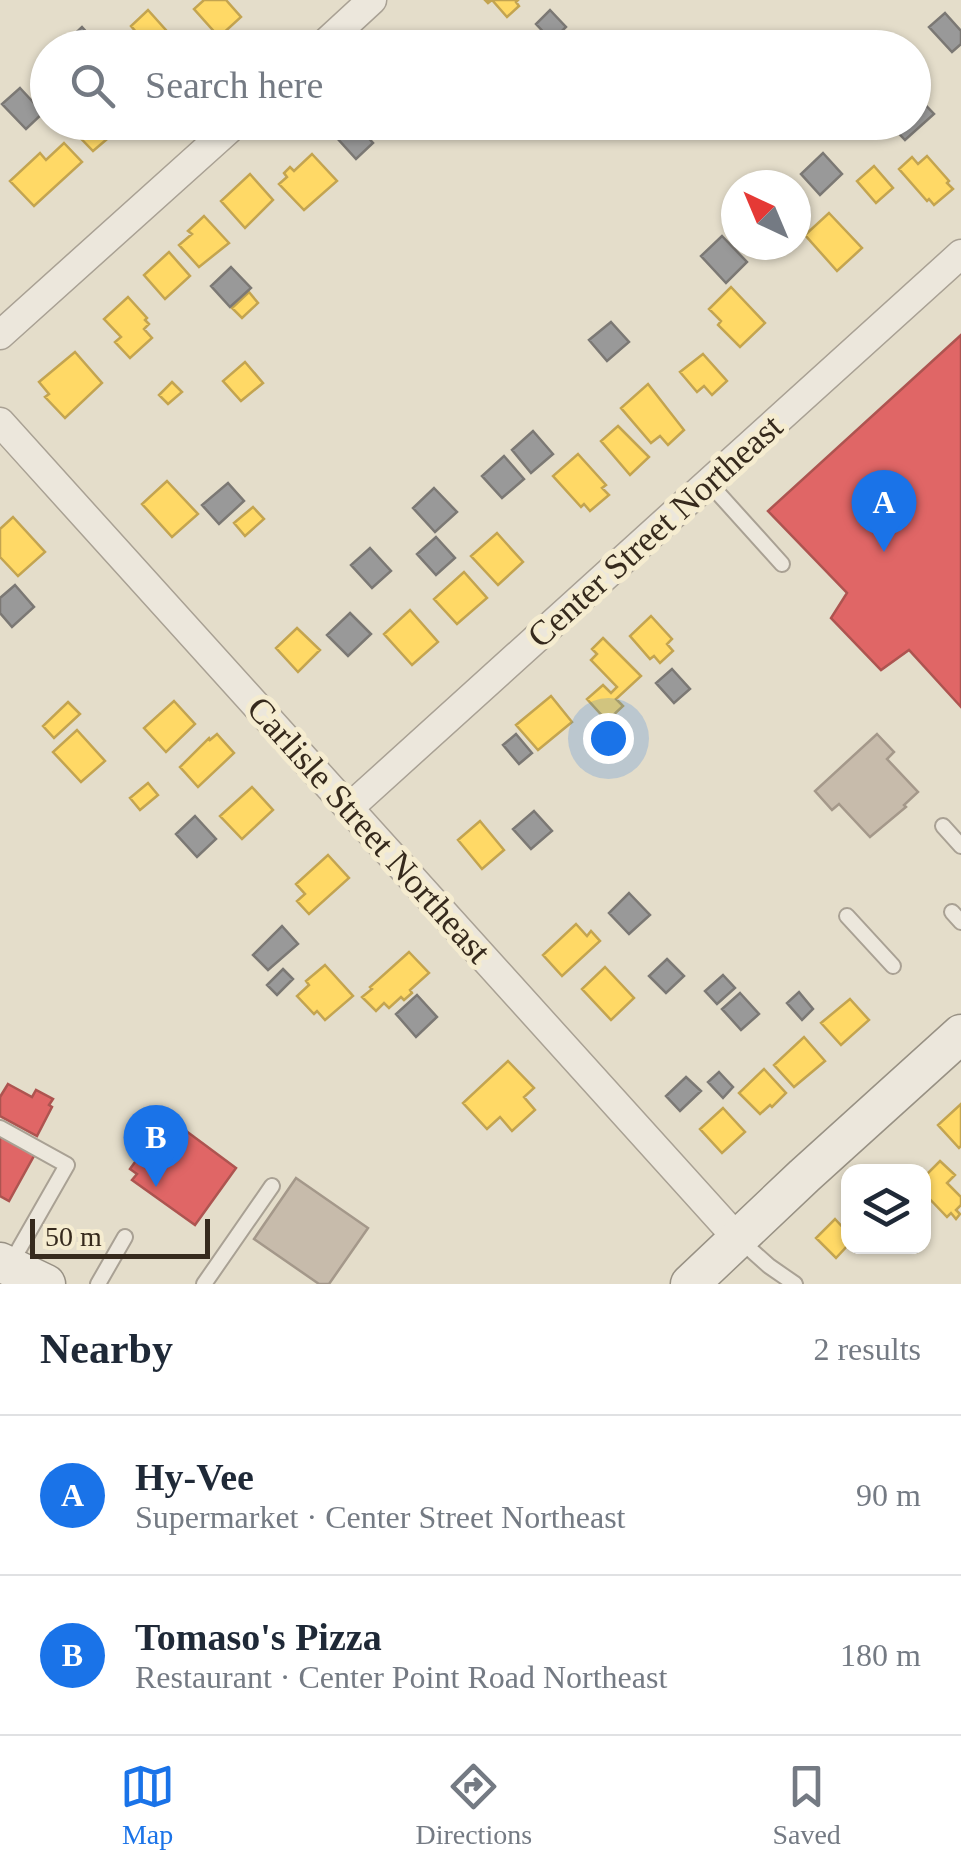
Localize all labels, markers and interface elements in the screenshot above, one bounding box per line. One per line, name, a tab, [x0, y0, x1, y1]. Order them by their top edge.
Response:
search box	[30, 30, 931, 140]
icon: search	[65, 58, 120, 113]
text: Search here	[145, 64, 323, 106]
north arrow	[721, 170, 811, 260]
street label: Center Street Northeast	[520, 406, 790, 655]
pin: A	[852, 470, 916, 552]
street label: Carlisle Street Northeast	[239, 689, 499, 971]
your location	[583, 713, 634, 764]
pin: B	[124, 1104, 188, 1187]
map controls	[841, 1164, 931, 1254]
button: layers	[841, 1164, 931, 1254]
scale bar	[30, 1214, 210, 1258]
text: 50 m	[45, 1221, 102, 1252]
text: Nearby	[40, 1326, 173, 1372]
text: 2 results	[813, 1331, 921, 1367]
text: Hy-Vee	[135, 1456, 254, 1498]
text: A	[61, 1477, 84, 1513]
text: 90 m	[856, 1477, 921, 1513]
text: Supermarket · Center Street Northeast	[135, 1499, 626, 1535]
text: Tomaso's Pizza	[135, 1616, 382, 1658]
text: B	[62, 1637, 83, 1673]
text: 180 m	[840, 1637, 921, 1673]
text: Restaurant · Center Point Road Northeast	[135, 1659, 667, 1695]
tab: Map	[120, 1759, 175, 1851]
tab: Directions	[415, 1759, 532, 1851]
tab: Saved	[772, 1759, 841, 1851]

